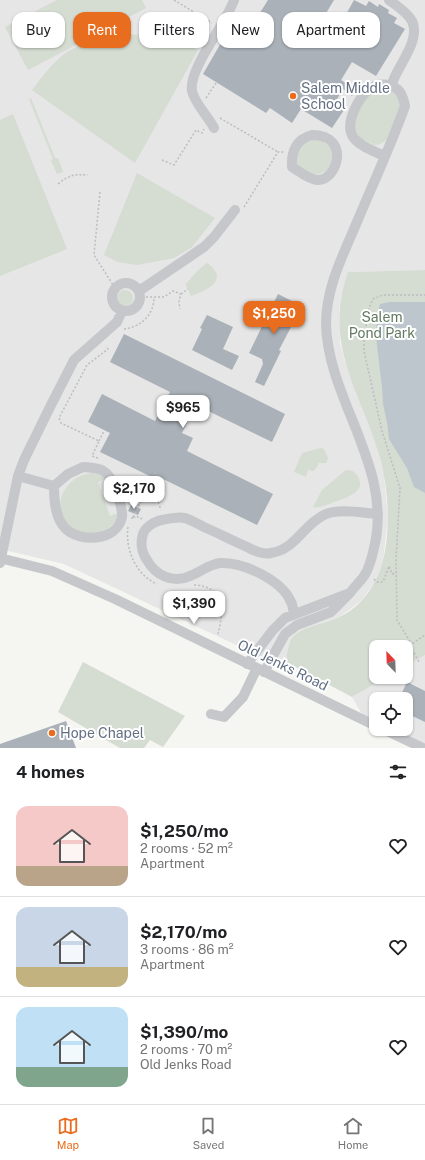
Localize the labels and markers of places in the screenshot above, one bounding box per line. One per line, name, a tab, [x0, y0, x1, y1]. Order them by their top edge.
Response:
place label: Salem Middle School	[301, 80, 390, 112]
marker: Salem Middle School	[288, 91, 298, 101]
pin: $1,250	[241, 301, 307, 335]
pin: $965	[159, 395, 207, 429]
pin: $2,170	[101, 476, 167, 510]
pin: $1,390	[161, 591, 227, 625]
place label: Hope Chapel	[60, 725, 144, 741]
marker: Hope Chapel	[47, 728, 57, 738]

